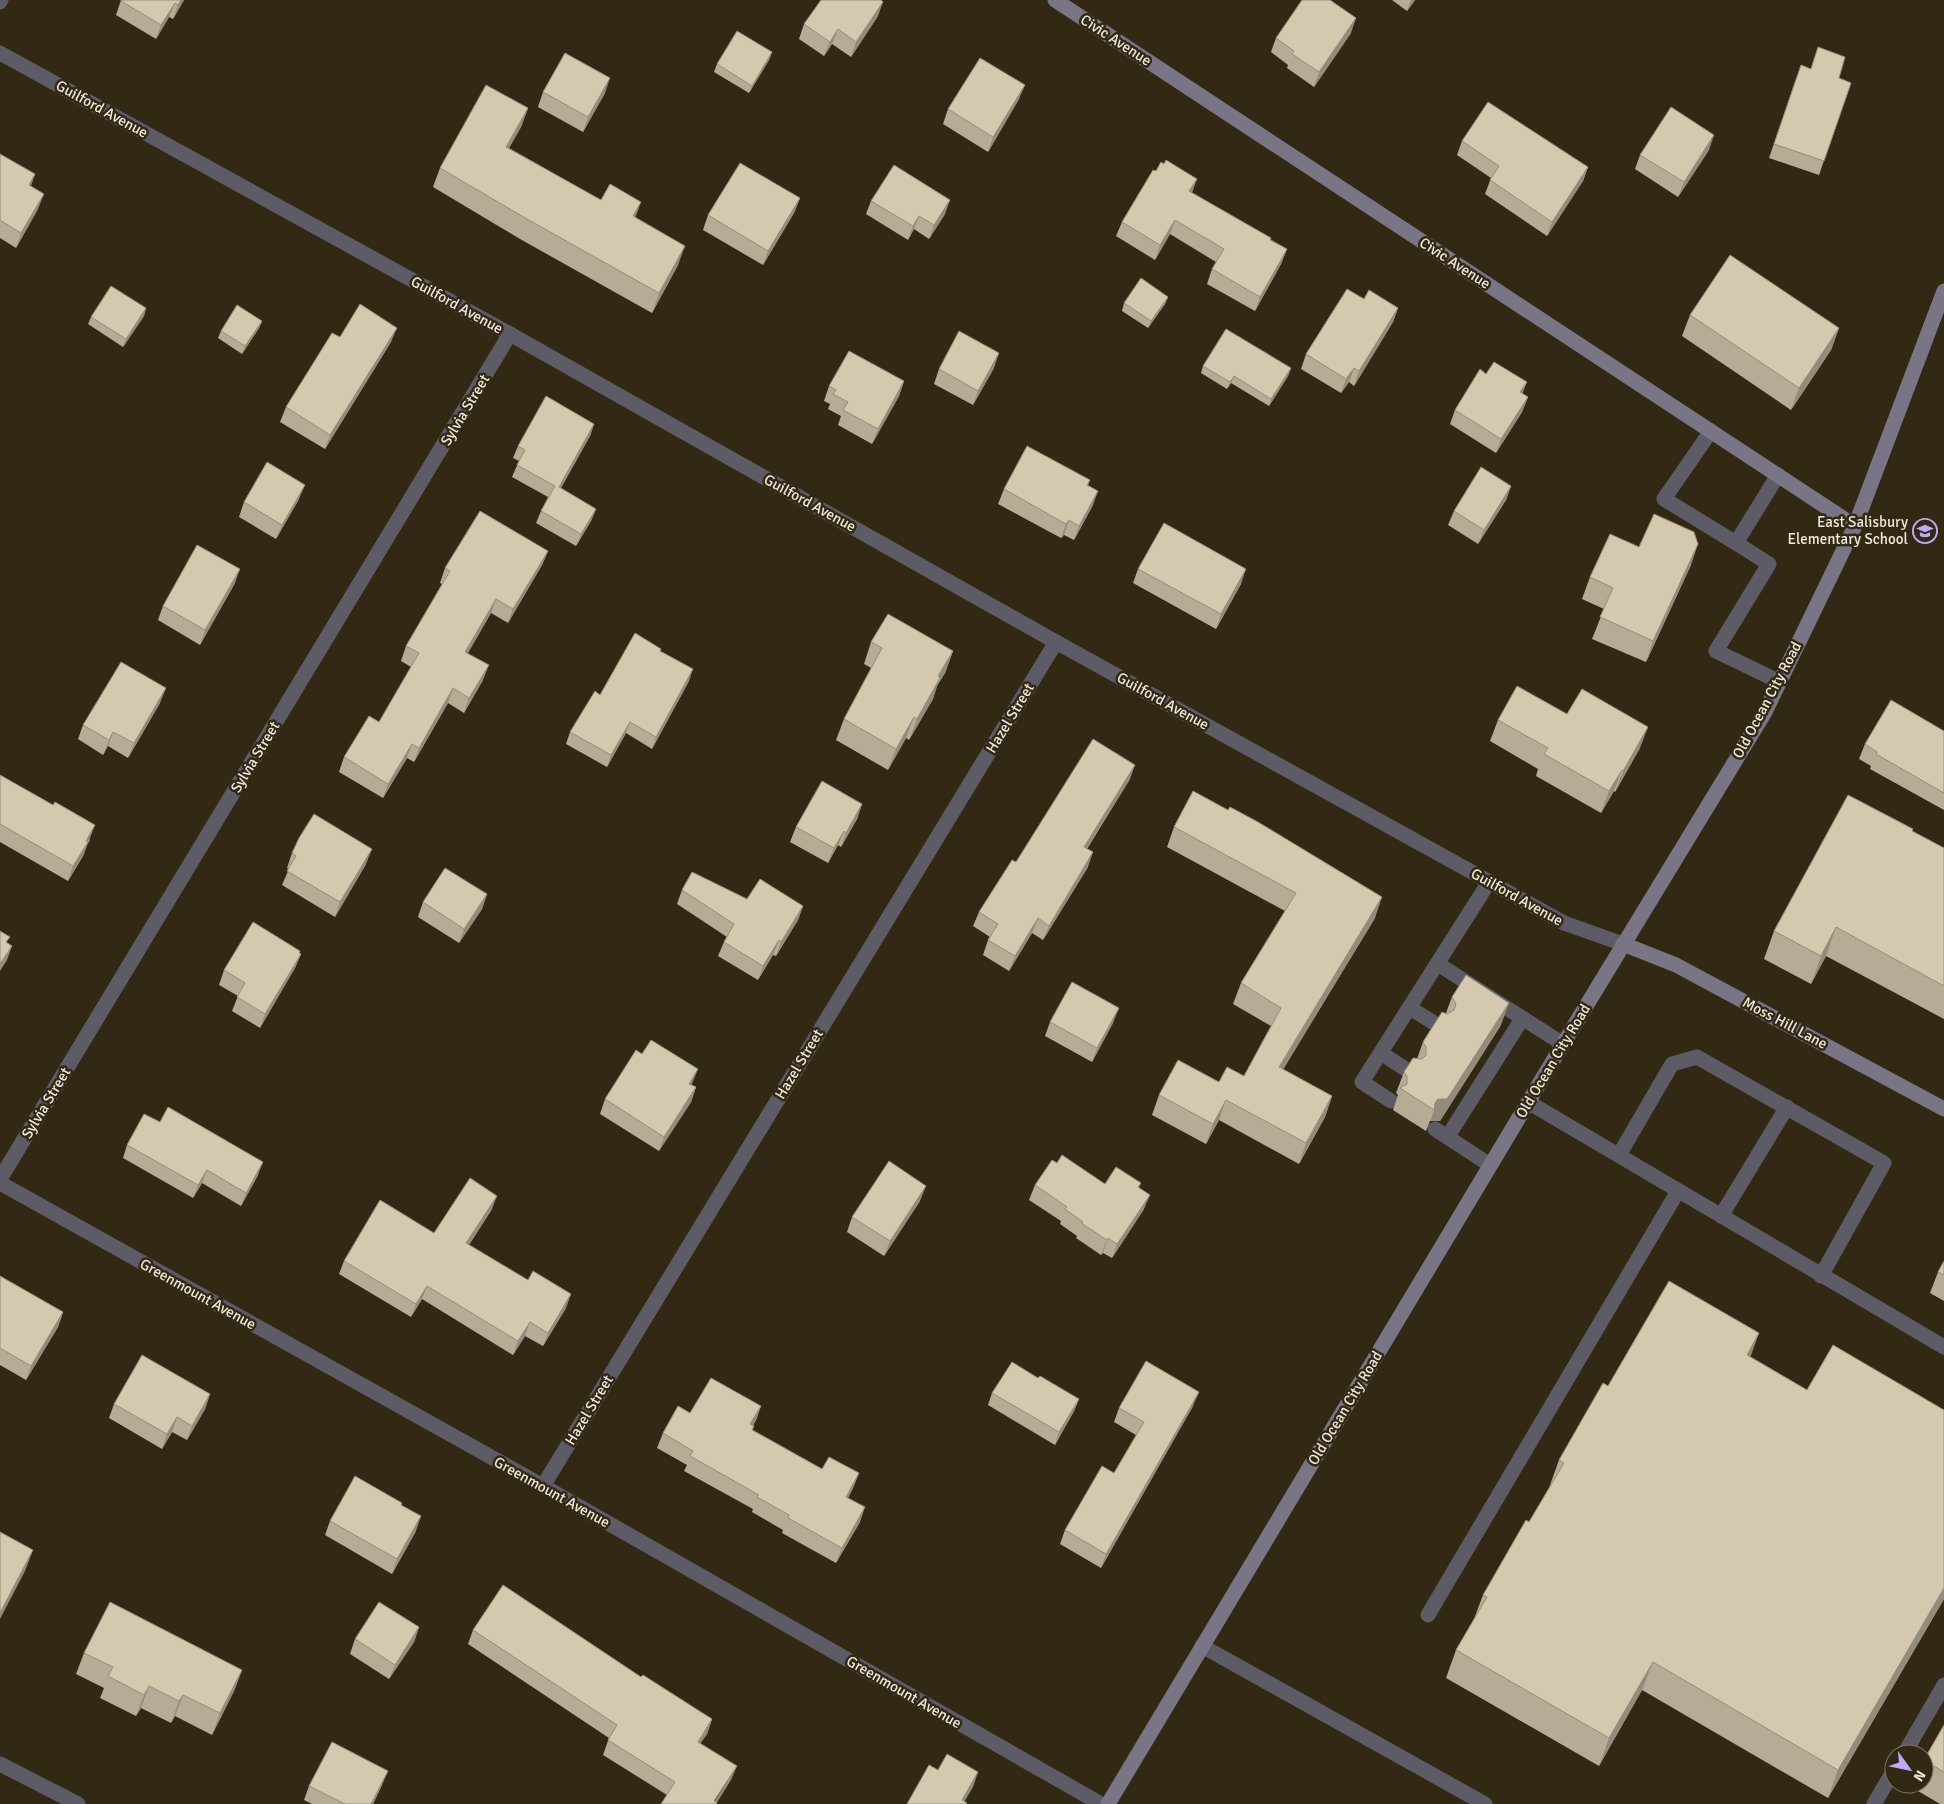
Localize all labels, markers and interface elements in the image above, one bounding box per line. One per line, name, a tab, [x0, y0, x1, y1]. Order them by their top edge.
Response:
street label: Civic Avenue	[1077, 10, 1155, 70]
street label: Guilford Avenue	[53, 76, 151, 142]
street label: Civic Avenue	[1416, 233, 1494, 293]
street label: Guilford Avenue	[408, 272, 506, 338]
street label: Sylvia Street	[437, 371, 493, 449]
street label: Guilford Avenue	[761, 470, 859, 536]
place label: East Salisbury Elementary School	[1787, 513, 1908, 548]
school or university icon: East Salisbury Elementary School	[1912, 518, 1938, 544]
street label: Old Ocean City Road	[1729, 638, 1805, 761]
street label: Guilford Avenue	[1114, 668, 1212, 734]
street label: Hazel Street	[982, 680, 1038, 756]
street label: Sylvia Street	[227, 718, 283, 796]
street label: Guilford Avenue	[1468, 864, 1566, 930]
street label: Moss Hill Lane	[1740, 993, 1830, 1053]
street label: Old Ocean City Road	[1512, 1001, 1594, 1121]
street label: Hazel Street	[771, 1026, 827, 1102]
street label: Sylvia Street	[18, 1064, 74, 1142]
street label: Greenmount Avenue	[137, 1255, 259, 1333]
street label: Old Ocean City Road	[1304, 1348, 1386, 1468]
street label: Hazel Street	[561, 1372, 617, 1448]
street label: Greenmount Avenue	[491, 1453, 613, 1531]
street label: Greenmount Avenue	[843, 1652, 965, 1732]
north arrow	[1884, 1744, 1934, 1794]
text: N	[1910, 1767, 1929, 1785]

